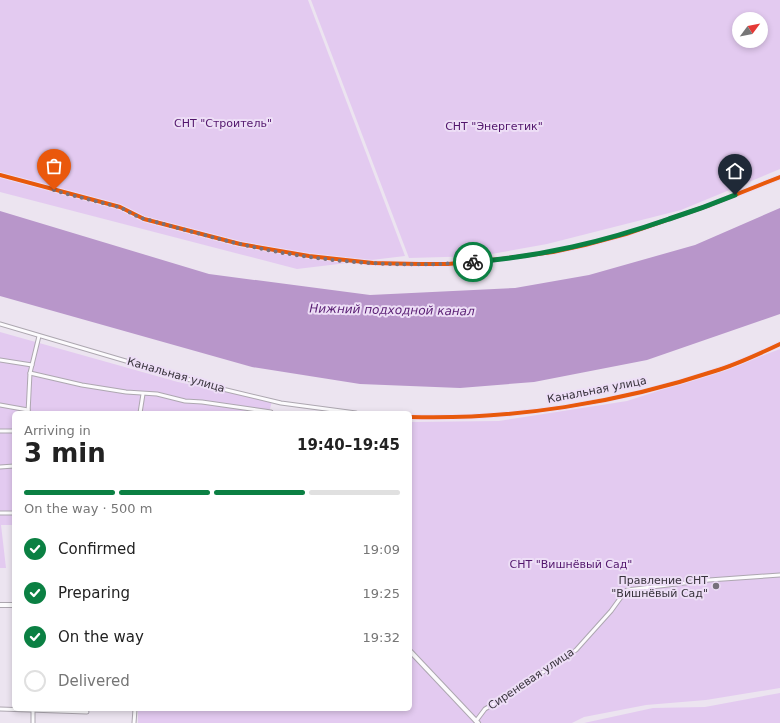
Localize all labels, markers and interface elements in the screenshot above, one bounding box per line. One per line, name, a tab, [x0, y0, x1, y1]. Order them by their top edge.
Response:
north arrow	[732, 12, 768, 48]
map controls	[732, 12, 768, 48]
park label: СНТ "Строитель"	[174, 117, 272, 130]
park label: СНТ "Энергетик"	[445, 120, 543, 133]
pin	[37, 149, 71, 190]
pin	[718, 154, 752, 195]
icon: bag	[43, 155, 65, 177]
icon: home	[724, 160, 746, 182]
courier	[453, 242, 493, 282]
icon: bike	[462, 251, 484, 273]
water label: Нижний подходной канал	[309, 302, 475, 318]
street label: Канальная улица	[126, 355, 226, 395]
street label: Канальная улица	[546, 374, 648, 406]
text: Arriving in	[24, 423, 91, 438]
text: 19:40–19:45	[297, 436, 400, 454]
text: 3 min	[24, 438, 106, 468]
text: On the way · 500 m	[24, 501, 152, 516]
icon: check	[24, 538, 46, 560]
text: Confirmed	[58, 540, 136, 558]
text: 19:09	[363, 542, 400, 557]
park label: СНТ "Вишнёвый Сад"	[510, 558, 632, 571]
place label: Правление СНТ "Вишнёвый Сад"	[611, 574, 708, 600]
marker: Правление СНТ "Вишнёвый Сад"	[711, 581, 721, 591]
icon: check	[24, 582, 46, 604]
text: Preparing	[58, 584, 130, 602]
text: 19:25	[363, 586, 400, 601]
icon: check	[24, 626, 46, 648]
text: On the way	[58, 628, 144, 646]
text: 19:32	[363, 630, 400, 645]
street label: Сиреневая улица	[486, 645, 576, 713]
text: Delivered	[58, 672, 130, 690]

